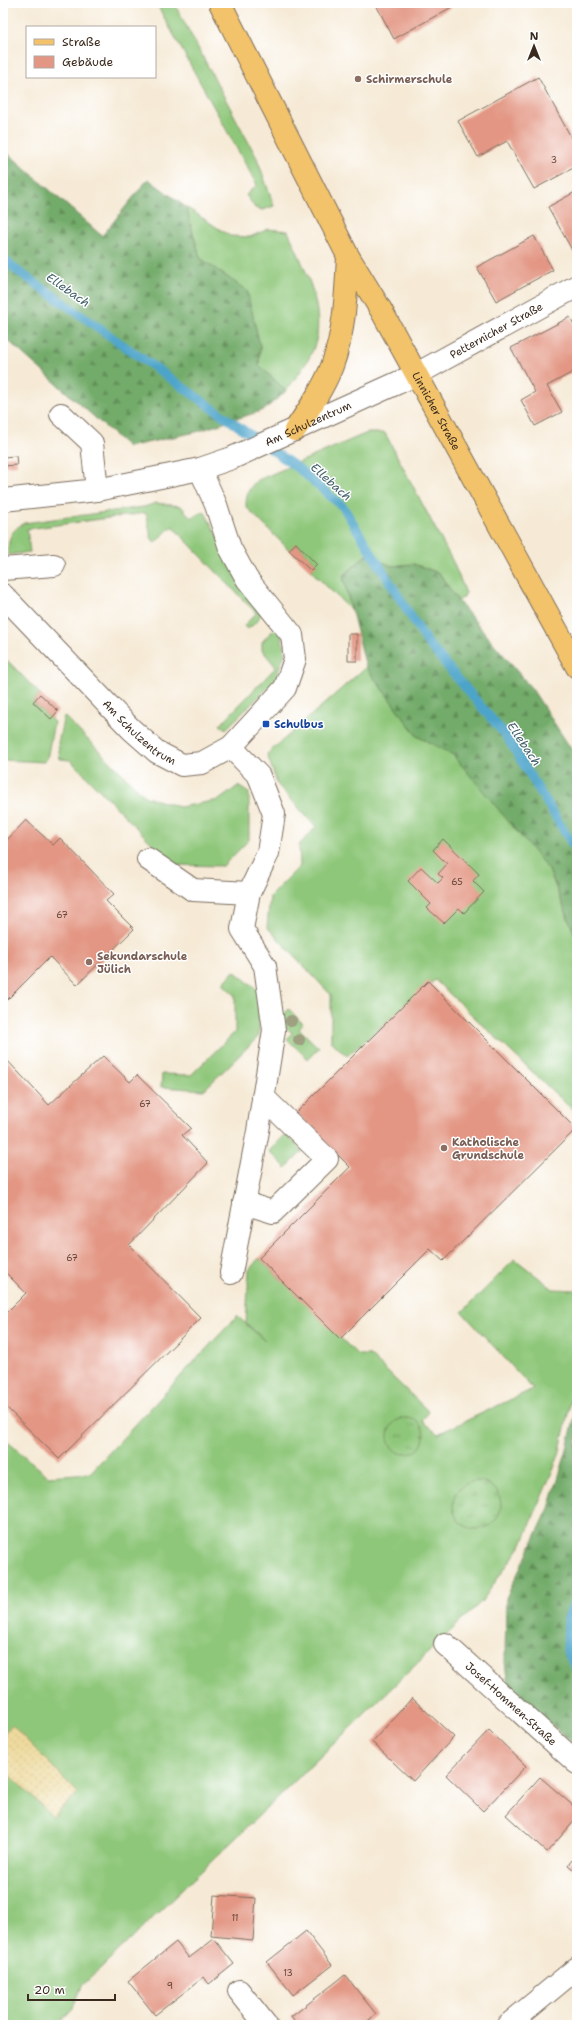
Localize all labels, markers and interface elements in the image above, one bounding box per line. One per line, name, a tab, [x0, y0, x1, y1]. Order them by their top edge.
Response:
legend	[26, 26, 156, 78]
north arrow	[514, 26, 554, 66]
text: N	[530, 29, 539, 44]
text: Straße	[62, 34, 101, 50]
text: Gebäude	[62, 54, 113, 70]
place label: Schirmerschule	[366, 72, 453, 87]
marker: Schirmerschule	[353, 74, 363, 84]
house number: 3	[551, 154, 557, 166]
water label: Ellebach	[43, 269, 93, 311]
street label: Petternicher Straße	[447, 299, 546, 362]
street label: Linnicher Straße	[408, 369, 464, 453]
street label: Am Schulzentrum	[263, 398, 354, 450]
water label: Ellebach	[307, 459, 355, 505]
street label: Am Schulzentrum	[99, 697, 179, 769]
place label: Schulbus	[274, 717, 324, 732]
marker: Schulbus	[261, 719, 271, 729]
water label: Ellebach	[503, 719, 545, 769]
house number: 65	[451, 876, 463, 888]
house number: 67	[56, 909, 68, 921]
place label: Sekundarschule Jülich	[97, 949, 188, 977]
marker: Sekundarschule Jülich	[84, 957, 94, 967]
house number: 67	[139, 1098, 151, 1110]
place label: Katholische Grundschule	[452, 1135, 525, 1163]
marker: Katholische Grundschule	[439, 1143, 449, 1153]
house number: 67	[66, 1252, 78, 1264]
street label: Josef-Hommen-Straße	[462, 1659, 560, 1749]
house number: 11	[231, 1912, 239, 1924]
house number: 13	[283, 1967, 293, 1979]
scale bar	[28, 1976, 115, 2002]
house number: 9	[167, 1980, 173, 1992]
text: 20 m	[34, 1982, 65, 1998]

